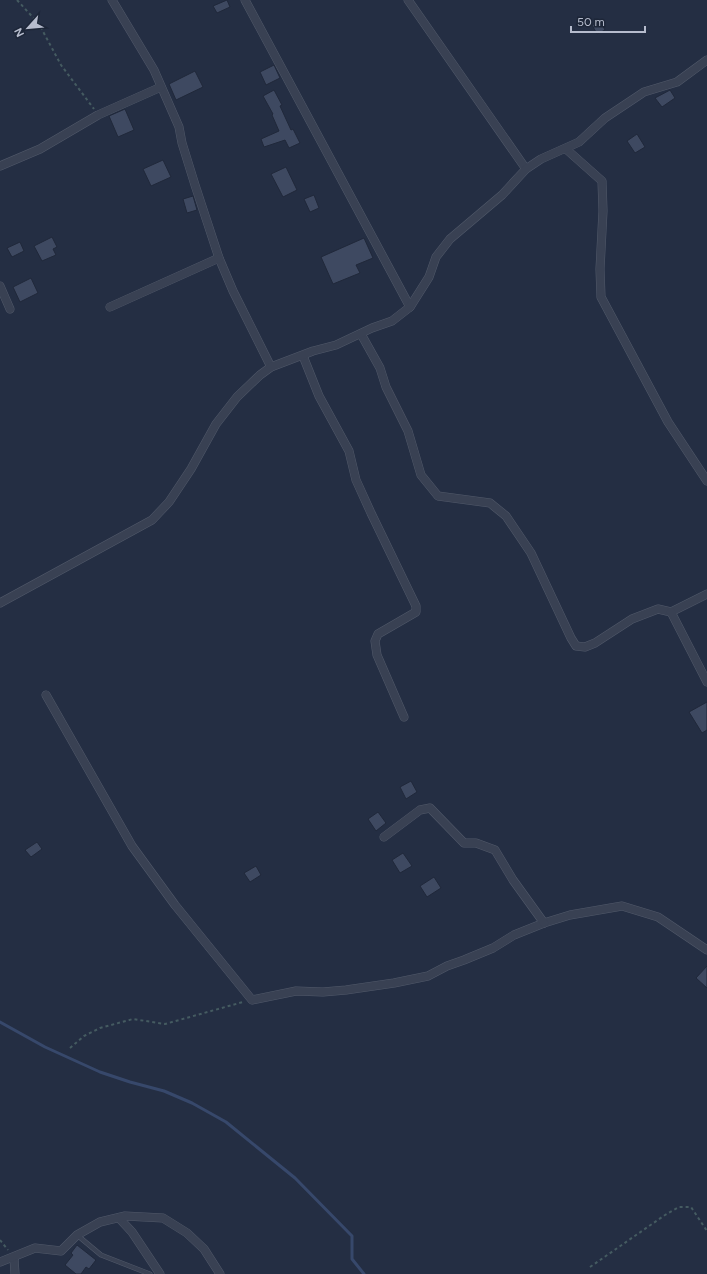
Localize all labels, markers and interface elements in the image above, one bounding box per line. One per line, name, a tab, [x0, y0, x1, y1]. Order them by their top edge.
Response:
north arrow	[8, 8, 48, 48]
scale bar	[571, 8, 645, 34]
text: 50 m	[577, 15, 605, 29]
text: N	[12, 26, 27, 39]

